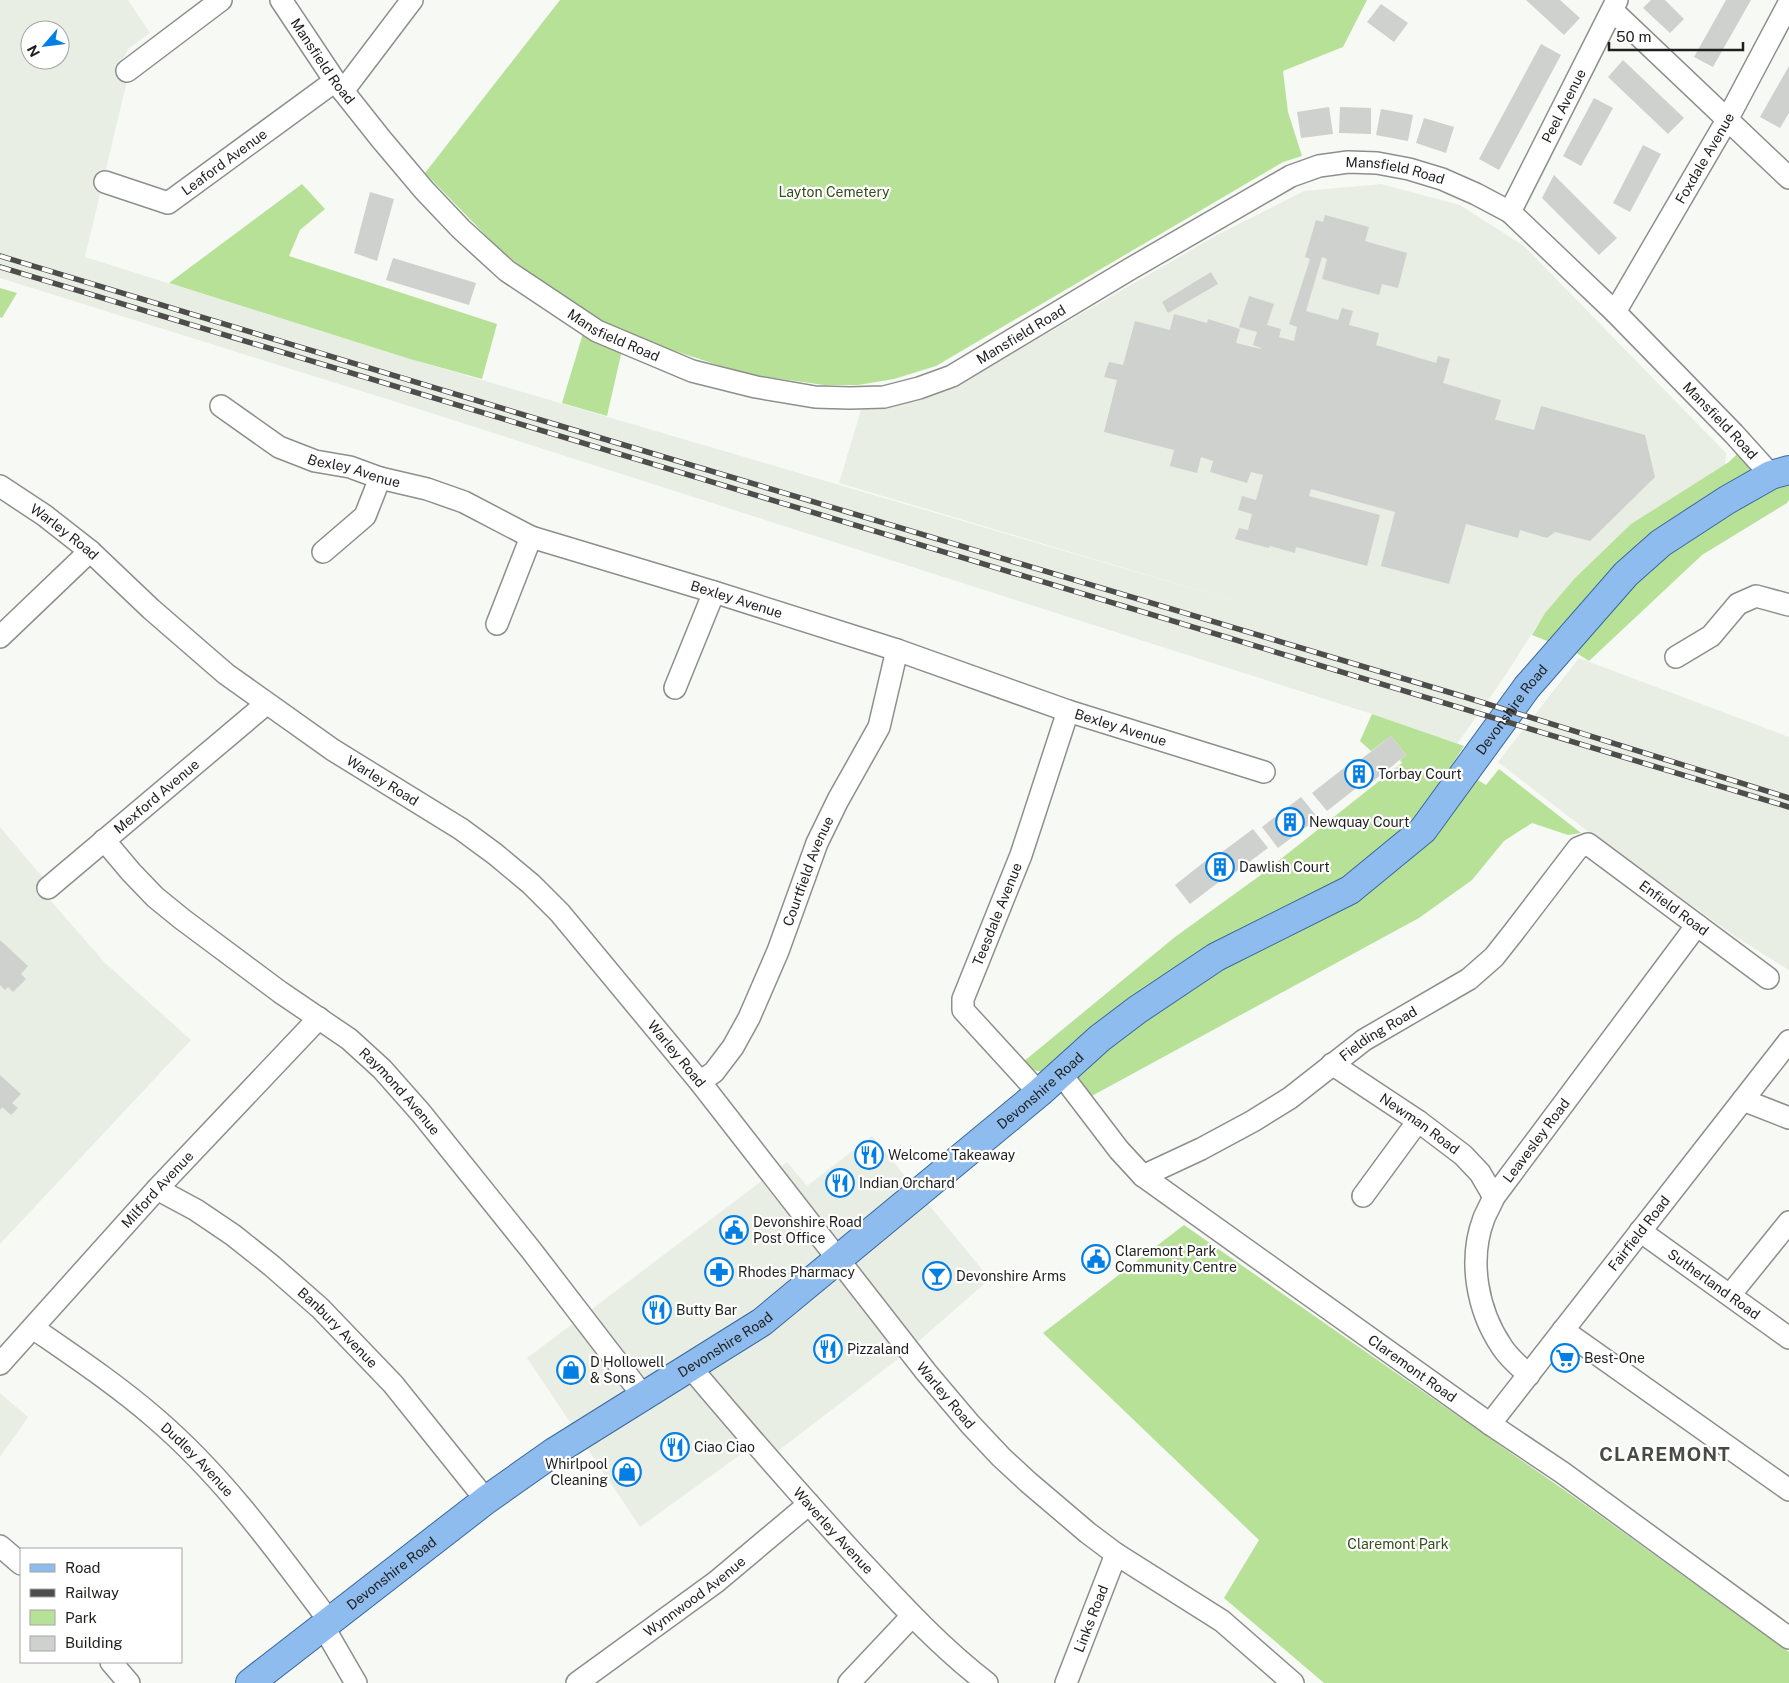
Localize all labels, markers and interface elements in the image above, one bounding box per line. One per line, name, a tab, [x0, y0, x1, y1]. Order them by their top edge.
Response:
street label: Mansfield Road	[287, 15, 358, 107]
north arrow	[20, 20, 70, 70]
scale bar	[1609, 20, 1743, 52]
text: 50 m	[1616, 28, 1651, 45]
text: N	[24, 43, 43, 60]
street label: Peel Avenue	[1538, 66, 1589, 145]
street label: Foxdale Avenue	[1672, 110, 1737, 207]
street label: Leaford Avenue	[178, 125, 270, 198]
street label: Mansfield Road	[1345, 154, 1447, 187]
park label: Layton Cemetery	[778, 184, 890, 200]
street label: Mansfield Road	[974, 302, 1068, 367]
street label: Mansfield Road	[564, 306, 662, 364]
street label: Mansfield Road	[1680, 379, 1761, 463]
street label: Bexley Avenue	[305, 451, 402, 491]
street label: Warley Road	[27, 500, 102, 563]
street label: Bexley Avenue	[689, 577, 785, 621]
street label: Devonshire Road	[1472, 661, 1551, 758]
street label: Bexley Avenue	[1073, 706, 1169, 749]
street label: Warley Road	[344, 752, 422, 809]
street label: Mexford Avenue	[111, 756, 202, 837]
building icon: Torbay Court	[1344, 759, 1374, 789]
place label: Torbay Court	[1378, 766, 1462, 782]
building icon: Newquay Court	[1275, 807, 1305, 837]
street label: Courtfield Avenue	[780, 814, 837, 928]
place label: Newquay Court	[1309, 814, 1409, 830]
building icon: Dawlish Court	[1205, 852, 1235, 882]
place label: Dawlish Court	[1239, 859, 1330, 875]
street label: Teesdale Avenue	[969, 860, 1025, 968]
street label: Enfield Road	[1636, 877, 1712, 939]
street label: Fielding Road	[1336, 1003, 1420, 1064]
street label: Warley Road	[644, 1017, 709, 1090]
street label: Raymond Avenue	[356, 1044, 443, 1138]
street label: Devonshire Road	[994, 1049, 1087, 1132]
street label: Newman Road	[1377, 1090, 1462, 1157]
street label: Leavesley Road	[1500, 1095, 1573, 1186]
restaurant icon: Welcome Takeaway	[854, 1140, 884, 1170]
place label: Welcome Takeaway	[888, 1147, 1016, 1163]
street label: Milford Avenue	[118, 1148, 197, 1231]
restaurant icon: Indian Orchard	[825, 1168, 855, 1198]
place label: Indian Orchard	[859, 1175, 955, 1191]
street label: Fairfield Road	[1605, 1193, 1673, 1274]
place label: Devonshire Road Post Office	[753, 1214, 862, 1246]
public building icon: Devonshire Road Post Office	[719, 1215, 749, 1245]
place label: Claremont Park Community Centre	[1115, 1243, 1237, 1275]
public building icon: Claremont Park Community Centre	[1081, 1244, 1111, 1274]
street label: Sutherland Road	[1665, 1246, 1763, 1323]
pharmacy icon: Rhodes Pharmacy	[704, 1257, 734, 1287]
bar icon: Devonshire Arms	[922, 1261, 952, 1291]
place label: Rhodes Pharmacy	[738, 1264, 856, 1280]
place label: Devonshire Arms	[956, 1268, 1066, 1284]
street label: Banbury Avenue	[295, 1284, 381, 1371]
restaurant icon: Butty Bar	[642, 1295, 672, 1325]
place label: Butty Bar	[676, 1302, 737, 1318]
street label: Devonshire Road	[675, 1309, 776, 1381]
street label: Claremont Road	[1365, 1332, 1460, 1405]
restaurant icon: Pizzaland	[813, 1334, 843, 1364]
place label: Pizzaland	[847, 1341, 909, 1357]
supermarket icon: Best-One	[1550, 1343, 1580, 1373]
place label: Best-One	[1584, 1350, 1645, 1366]
place label: D Hollowell & Sons	[590, 1354, 664, 1386]
shop icon: D Hollowell & Sons	[556, 1355, 586, 1385]
street label: Warley Road	[913, 1359, 978, 1432]
street label: Dudley Avenue	[158, 1419, 237, 1500]
restaurant icon: Ciao Ciao	[660, 1432, 690, 1462]
place label: Ciao Ciao	[694, 1439, 755, 1455]
district label: CLAREMONT	[1599, 1443, 1731, 1465]
place label: Whirlpool Cleaning	[545, 1456, 608, 1488]
shop icon: Whirlpool Cleaning	[612, 1457, 642, 1487]
street label: Waverley Avenue	[790, 1484, 877, 1577]
street label: Devonshire Road	[344, 1534, 439, 1613]
park label: Claremont Park	[1347, 1536, 1449, 1552]
legend	[20, 1548, 182, 1663]
street label: Wynnwood Avenue	[641, 1553, 749, 1640]
text: Road	[65, 1559, 101, 1576]
street label: Links Road	[1071, 1583, 1111, 1655]
text: Railway	[65, 1584, 119, 1601]
text: Park	[65, 1609, 97, 1626]
text: Building	[65, 1634, 123, 1651]

